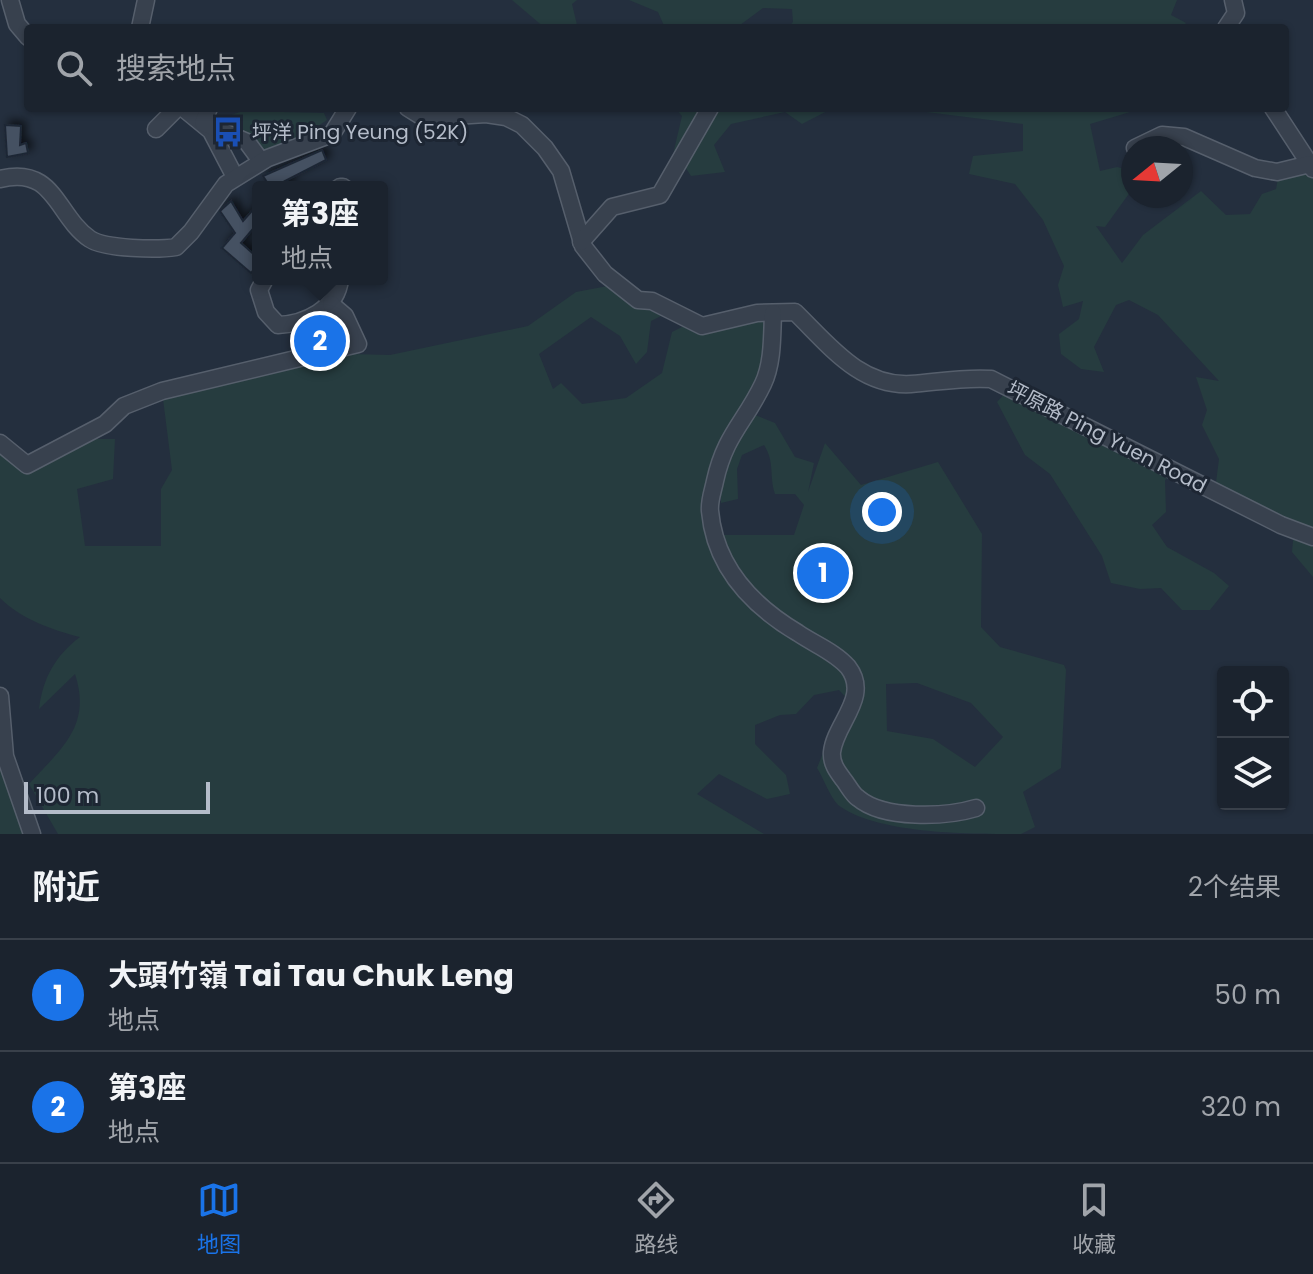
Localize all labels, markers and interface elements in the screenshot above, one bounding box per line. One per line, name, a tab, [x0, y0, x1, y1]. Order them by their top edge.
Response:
search box	[24, 24, 1289, 112]
icon: search	[52, 46, 96, 90]
text: 搜索地点	[116, 47, 236, 90]
bus stop icon: 坪洋 Ping Yeung (52K)	[211, 115, 245, 149]
place label: 坪洋 Ping Yeung (52K)	[252, 118, 468, 146]
north arrow	[1121, 136, 1193, 208]
popup	[252, 181, 388, 285]
text: 第3座	[281, 192, 359, 235]
text: 地点	[281, 240, 333, 276]
pin: 2	[294, 311, 346, 371]
street label: 坪原路 Ping Yuen Road	[1002, 374, 1212, 500]
your location	[862, 492, 902, 532]
pin: 1	[797, 543, 849, 603]
map controls	[1217, 666, 1289, 810]
button: locate	[1217, 666, 1289, 738]
button: layers	[1217, 738, 1289, 810]
scale bar	[24, 778, 210, 814]
text: 100 m	[36, 780, 99, 811]
text: 附近	[32, 863, 100, 911]
text: 2个结果	[1188, 869, 1281, 905]
text: 大頭竹嶺 Tai Tau Chuk Leng	[108, 954, 514, 997]
text: 1	[53, 977, 63, 1013]
text: 50 m	[1215, 977, 1281, 1013]
text: 地点	[108, 1002, 160, 1038]
text: 第3座	[108, 1066, 186, 1109]
text: 2	[51, 1089, 65, 1125]
text: 320 m	[1201, 1089, 1281, 1125]
text: 地点	[108, 1114, 160, 1150]
tab: 地图	[197, 1178, 241, 1261]
tab: 路线	[634, 1178, 678, 1261]
tab: 收藏	[1072, 1178, 1116, 1261]

